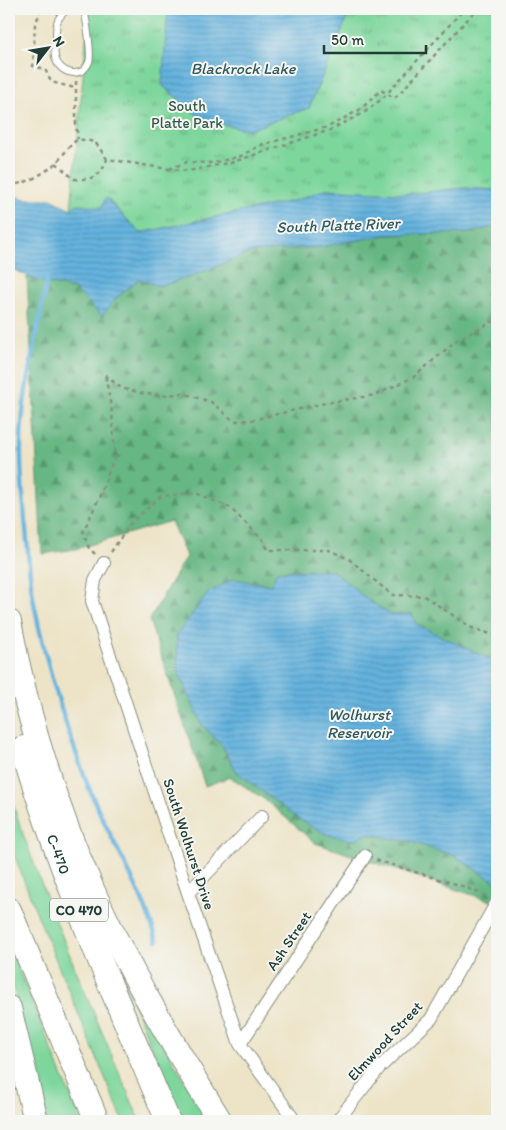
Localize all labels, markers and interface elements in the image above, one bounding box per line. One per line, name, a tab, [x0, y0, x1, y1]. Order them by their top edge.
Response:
north arrow	[22, 22, 72, 72]
scale bar	[324, 22, 426, 54]
text: 50 m	[331, 31, 364, 49]
text: N	[49, 33, 68, 50]
water label: Blackrock Lake	[191, 59, 297, 78]
park label: South Platte Park	[151, 97, 223, 132]
water label: South Platte River	[276, 213, 402, 237]
water label: Wolhurst Reservoir	[327, 705, 393, 742]
street label: South Wolhurst Drive	[159, 776, 219, 912]
street label: C-470	[43, 832, 74, 877]
road number: CO 470	[50, 898, 108, 922]
street label: Ash Street	[263, 908, 315, 974]
street label: Elmwood Street	[344, 997, 427, 1084]

